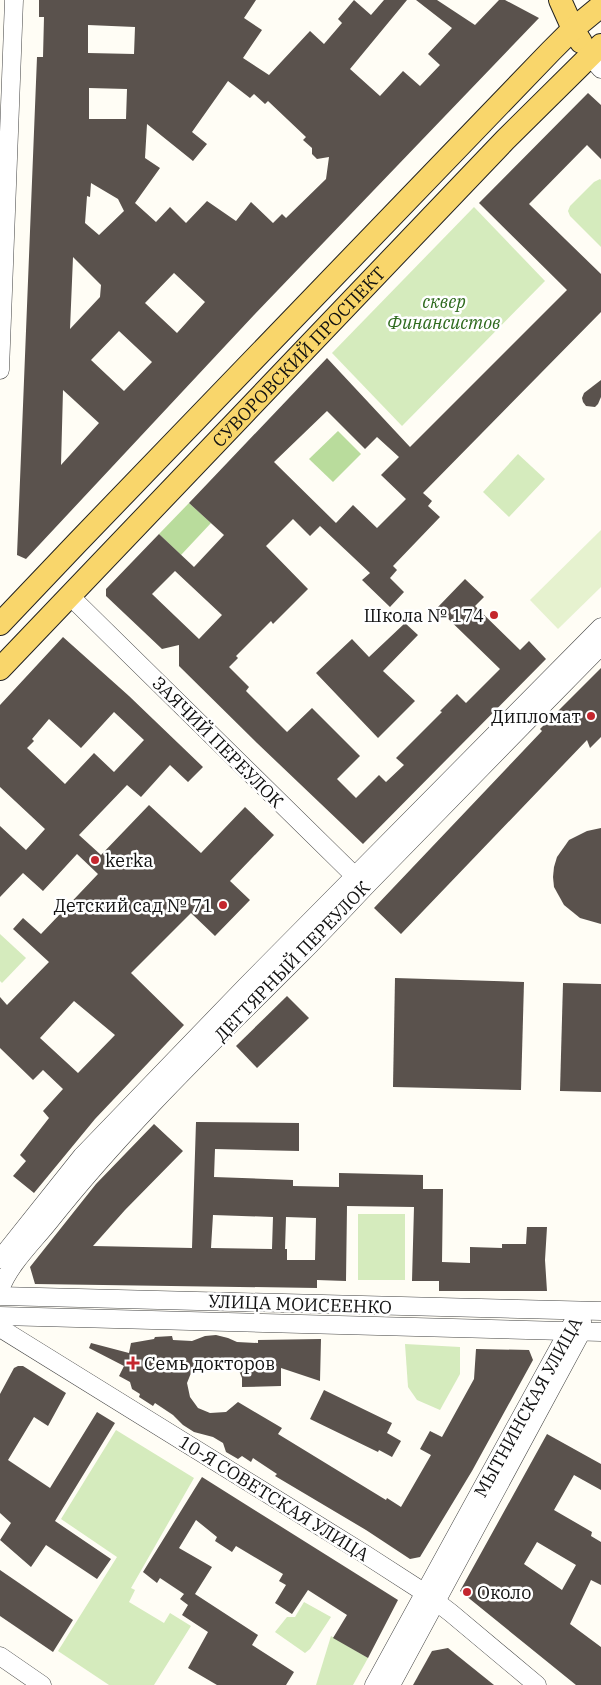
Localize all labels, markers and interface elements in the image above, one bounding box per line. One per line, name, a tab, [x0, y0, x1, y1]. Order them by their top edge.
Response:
street label: СУВОРОВСКИЙ ПРОСПЕКТ	[207, 261, 390, 452]
park label: сквер Финансистов	[387, 290, 501, 334]
place label: Школа № 174	[364, 604, 484, 627]
marker: Школа № 174	[488, 609, 500, 621]
street label: ЗАЯЧИЙ ПЕРЕУЛОК	[147, 671, 289, 813]
place label: Дипломат	[491, 705, 581, 728]
marker: Дипломат	[585, 710, 597, 722]
place label: kerka	[105, 849, 153, 872]
marker: kerka	[89, 854, 101, 866]
street label: ДЕГТЯРНЫЙ ПЕРЕУЛОК	[209, 876, 375, 1046]
place label: Детский сад № 71	[54, 894, 213, 917]
marker: Детский сад № 71	[217, 899, 229, 911]
street label: УЛИЦА МОИСЕЕНКО	[208, 1289, 392, 1319]
street label: МЫТНИНСКАЯ УЛИЦА	[469, 1312, 587, 1501]
place label: Семь докторов	[144, 1352, 275, 1375]
marker: Семь докторов	[126, 1356, 140, 1370]
street label: 10-Я СОВЕТСКАЯ УЛИЦА	[175, 1430, 374, 1566]
place label: Около	[477, 1581, 531, 1604]
marker: Около	[461, 1586, 473, 1598]

